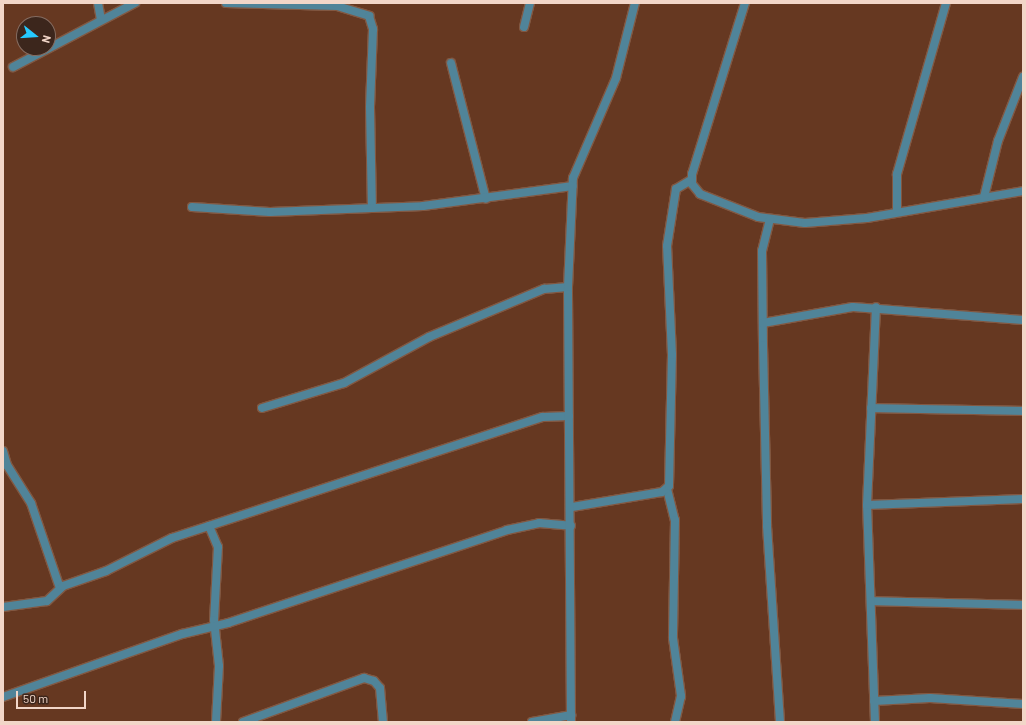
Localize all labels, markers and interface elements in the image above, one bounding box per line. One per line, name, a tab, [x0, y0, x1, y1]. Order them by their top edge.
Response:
north arrow	[16, 16, 56, 56]
text: N	[40, 34, 54, 45]
scale bar	[18, 683, 88, 709]
text: 50 m	[23, 691, 48, 705]

